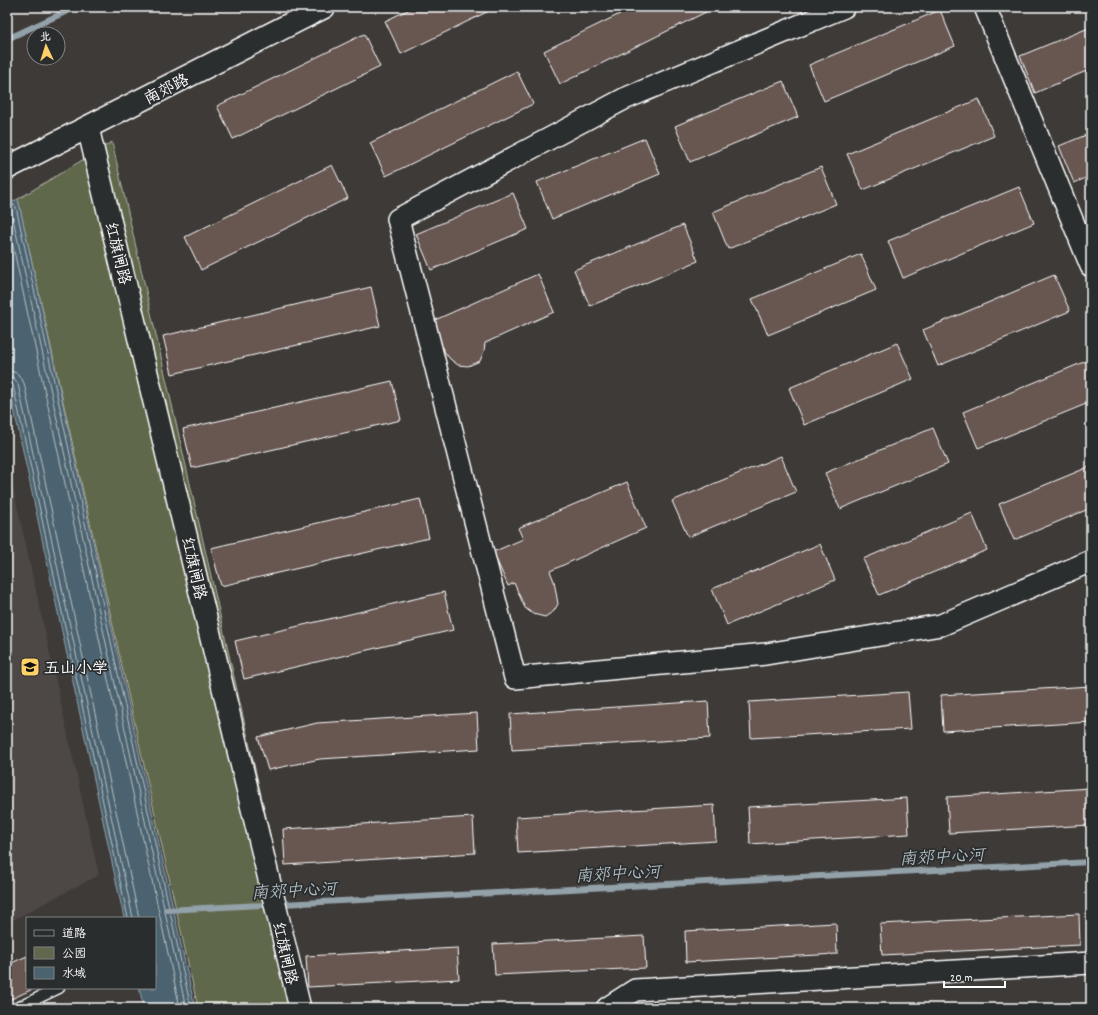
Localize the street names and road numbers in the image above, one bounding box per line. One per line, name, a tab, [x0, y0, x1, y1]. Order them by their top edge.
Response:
street label: 南郊路	[141, 69, 194, 111]
street label: 红旗闸路	[98, 220, 135, 287]
street label: 红旗闸路	[174, 535, 211, 602]
street label: 红旗闸路	[265, 920, 302, 987]

